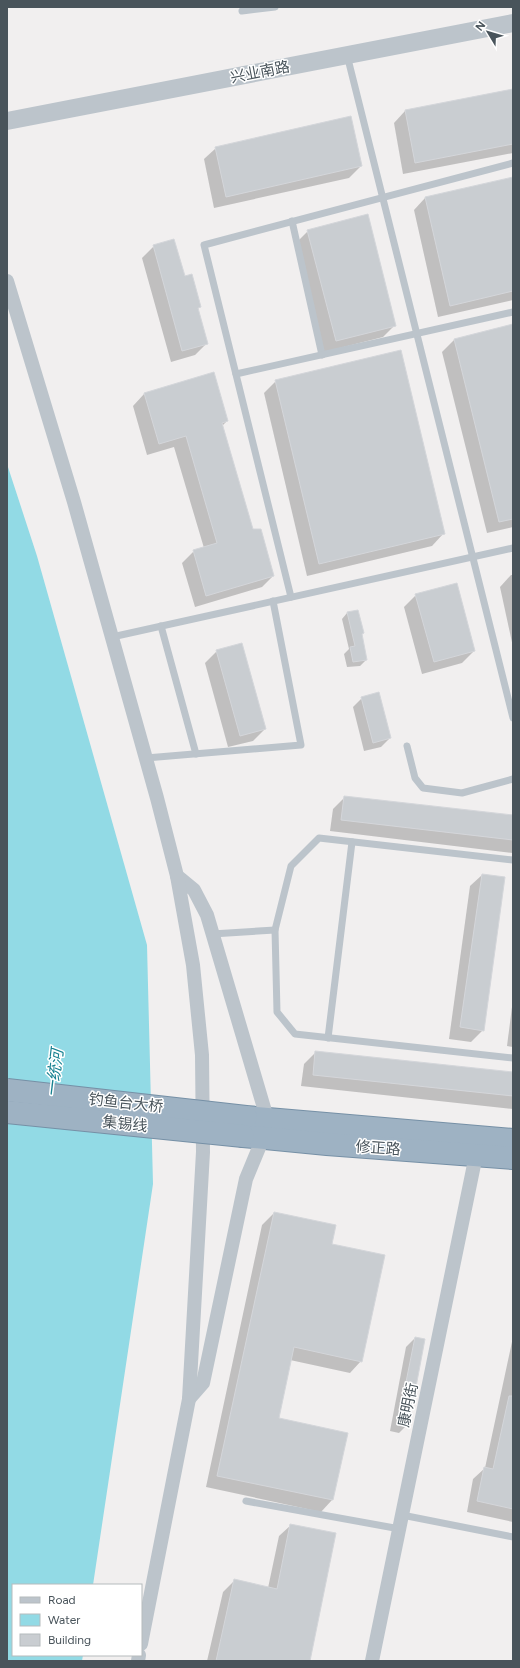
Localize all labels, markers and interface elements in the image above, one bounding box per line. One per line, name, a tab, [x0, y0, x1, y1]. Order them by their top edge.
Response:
north arrow	[468, 12, 508, 52]
text: N	[473, 19, 488, 34]
street label: 兴业南路	[229, 57, 291, 87]
water label: 一统河	[42, 1045, 67, 1098]
street label: 钓鱼台大桥	[88, 1090, 164, 1116]
street label: 集锡线	[102, 1113, 148, 1135]
street label: 修正路	[355, 1137, 401, 1159]
street label: 康明街	[395, 1381, 421, 1429]
legend	[12, 1584, 142, 1656]
text: Road	[48, 1593, 76, 1607]
text: Water	[48, 1613, 80, 1627]
text: Building	[48, 1633, 91, 1647]

